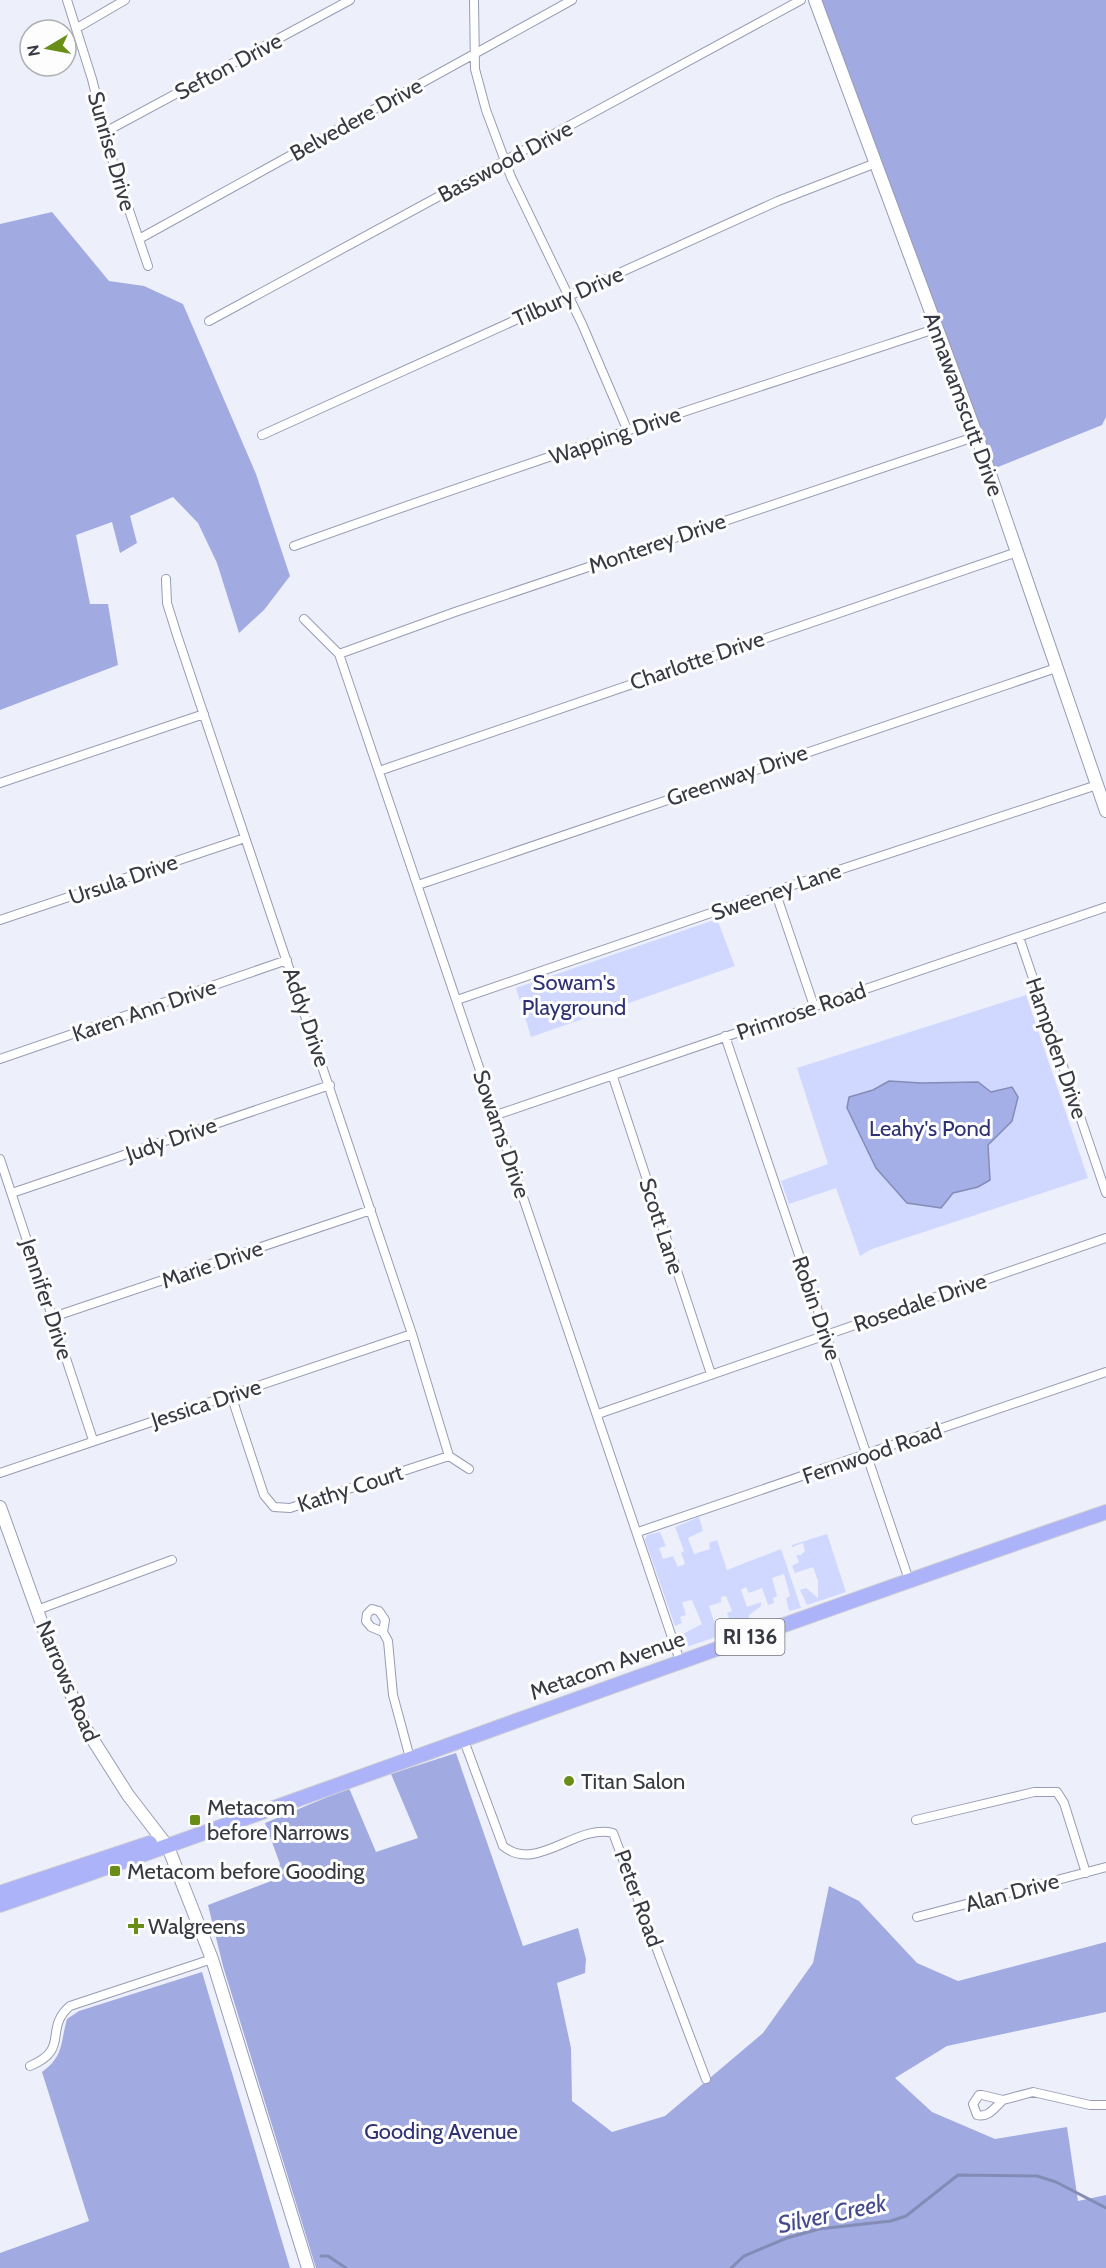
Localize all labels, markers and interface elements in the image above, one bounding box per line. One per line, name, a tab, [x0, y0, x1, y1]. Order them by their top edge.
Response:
north arrow	[18, 18, 78, 78]
street label: Sefton Drive	[170, 27, 286, 106]
text: N	[23, 43, 44, 58]
street label: Belvedere Drive	[285, 72, 427, 167]
street label: Sunrise Drive	[82, 88, 141, 214]
street label: Basswood Drive	[433, 115, 577, 208]
street label: Tilbury Drive	[509, 260, 627, 333]
street label: Annawamscutt Drive	[918, 308, 1009, 500]
street label: Wapping Drive	[546, 400, 684, 471]
street label: Monterey Drive	[585, 507, 729, 580]
street label: Charlotte Drive	[626, 625, 768, 696]
street label: Greenway Drive	[663, 739, 811, 812]
street label: Ursula Drive	[65, 848, 181, 911]
street label: Sweeney Lane	[708, 857, 845, 926]
street label: Addy Drive	[277, 964, 336, 1070]
park label: Sowam's Playground	[522, 969, 626, 1021]
street label: Karen Ann Drive	[69, 973, 220, 1048]
street label: Hampden Drive	[1020, 974, 1093, 1122]
street label: Primrose Road	[733, 977, 869, 1046]
street label: Sowams Drive	[467, 1066, 536, 1202]
street label: Judy Drive	[121, 1111, 220, 1168]
park label: Leahy's Pond	[869, 1115, 991, 1142]
street label: Scott Lane	[633, 1175, 690, 1278]
street label: Jennifer Drive	[14, 1234, 79, 1363]
street label: Marie Drive	[158, 1235, 266, 1294]
street label: Robin Drive	[786, 1253, 847, 1364]
street label: Rosedale Drive	[850, 1267, 990, 1338]
street label: Jessica Drive	[147, 1373, 265, 1434]
street label: Fernwood Road	[799, 1417, 945, 1490]
street label: Kathy Court	[294, 1459, 407, 1518]
street label: Narrows Road	[30, 1616, 105, 1746]
road number: RI 136	[716, 1619, 784, 1655]
street label: Metacom Avenue	[526, 1625, 688, 1706]
place label: Titan Salon	[581, 1768, 685, 1795]
marker: Titan Salon	[562, 1774, 576, 1788]
place label: Metacom before Narrows	[207, 1794, 349, 1846]
marker: Metacom before Narrows	[188, 1813, 202, 1827]
street label: Peter Road	[608, 1846, 669, 1951]
place label: Metacom before Gooding	[127, 1858, 366, 1885]
marker: Metacom before Gooding	[108, 1864, 122, 1878]
street label: Alan Drive	[962, 1867, 1062, 1918]
place label: Walgreens	[148, 1913, 245, 1940]
marker: Walgreens	[129, 1919, 143, 1933]
park label: Gooding Avenue	[364, 2118, 518, 2145]
water label: Silver Creek	[775, 2188, 889, 2239]

